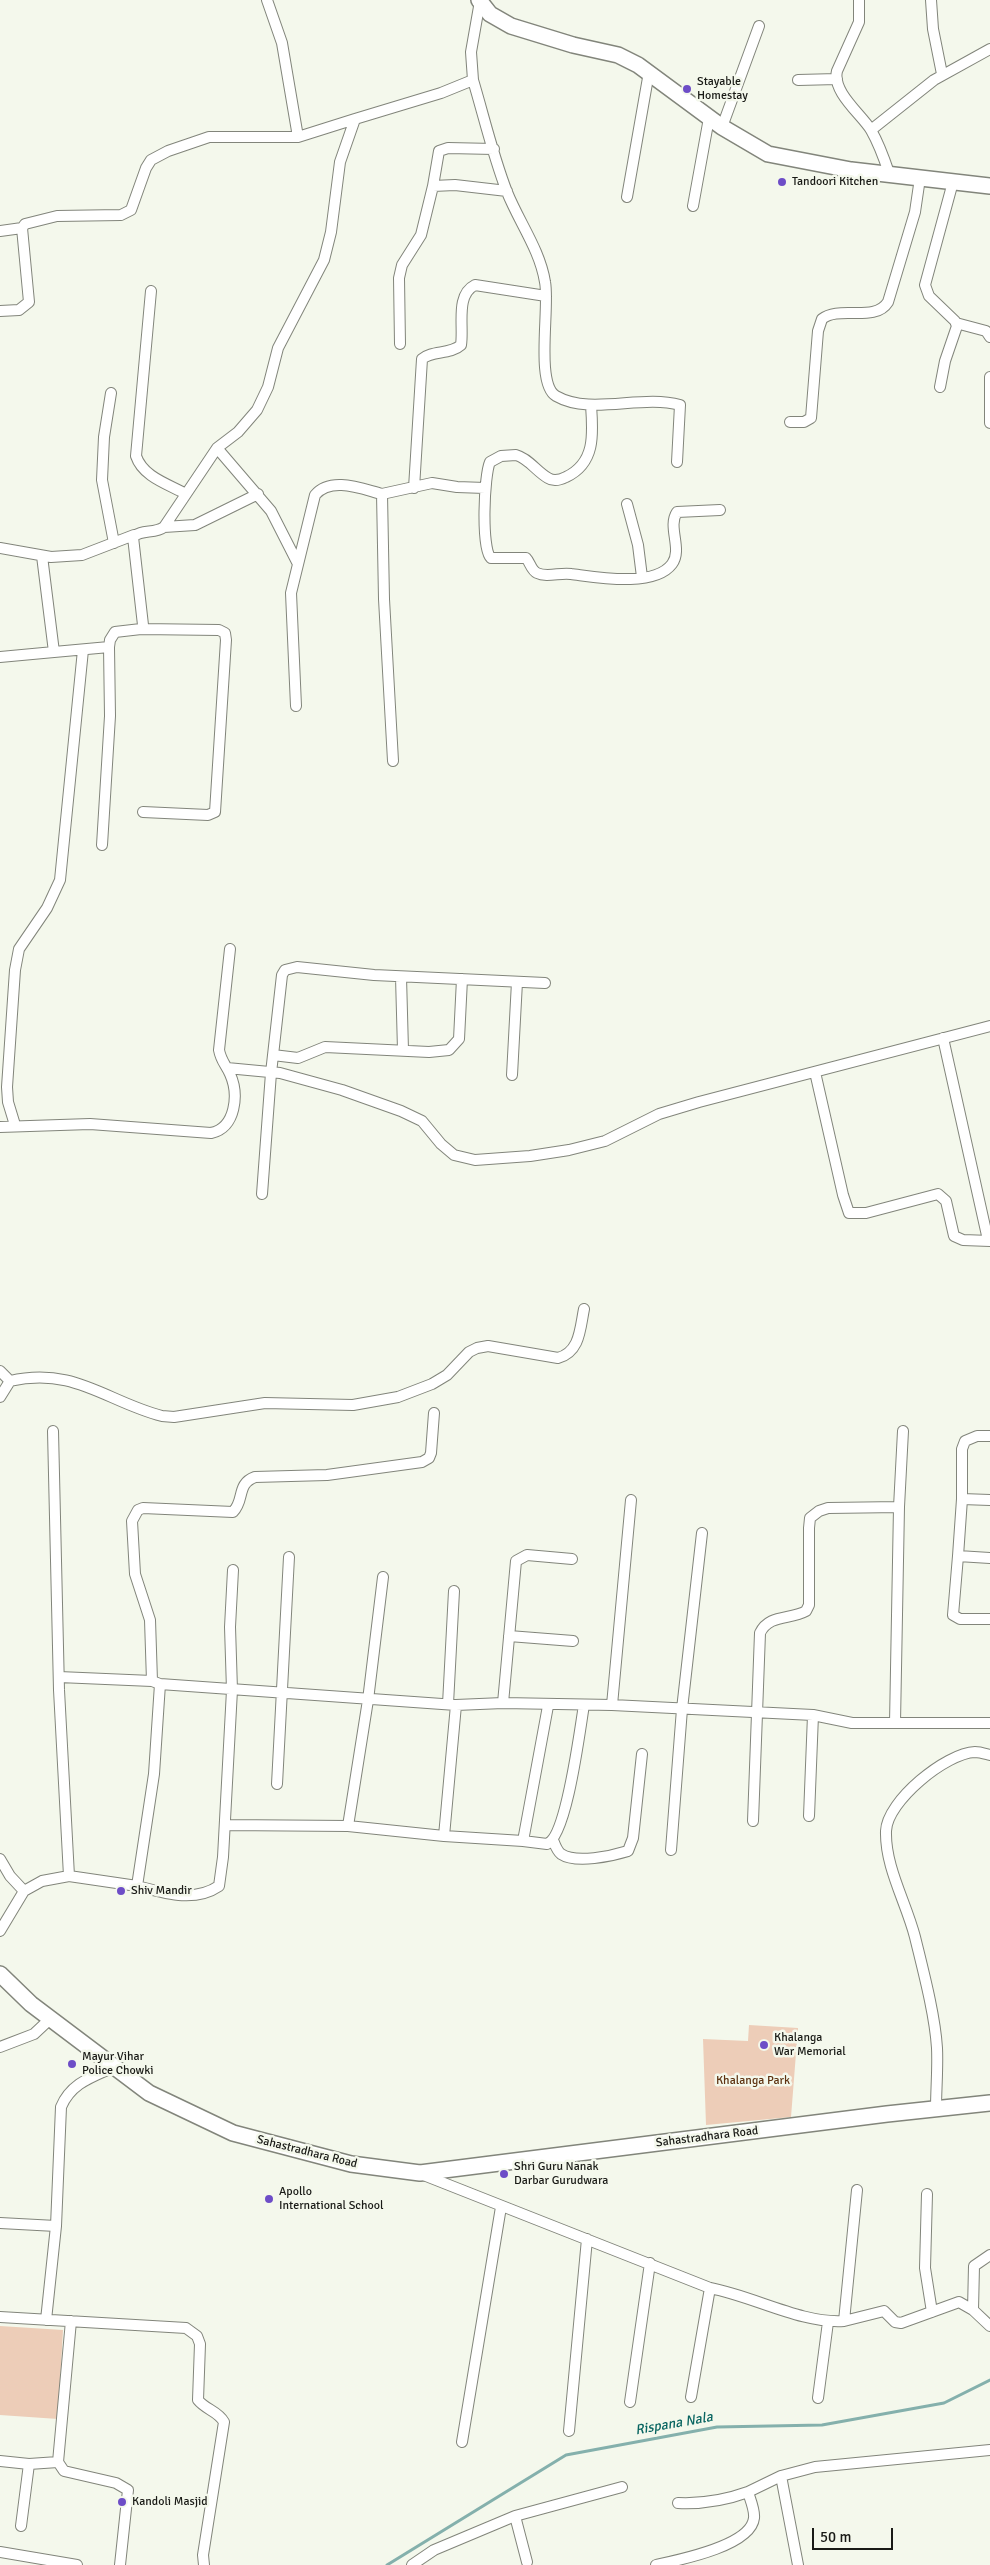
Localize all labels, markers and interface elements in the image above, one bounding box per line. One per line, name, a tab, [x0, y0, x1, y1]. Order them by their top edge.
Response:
place label: Stayable Homestay	[697, 75, 748, 103]
marker: Stayable Homestay	[681, 83, 693, 95]
place label: Tandoori Kitchen	[792, 175, 878, 189]
marker: Tandoori Kitchen	[776, 176, 788, 188]
place label: Shiv Mandir	[131, 1884, 192, 1898]
marker: Shiv Mandir	[115, 1885, 127, 1897]
place label: Khalanga War Memorial	[774, 2031, 846, 2059]
marker: Khalanga War Memorial	[758, 2039, 770, 2051]
place label: Mayur Vihar Police Chowki	[82, 2050, 153, 2078]
marker: Mayur Vihar Police Chowki	[66, 2058, 78, 2070]
park label: Khalanga Park	[716, 2074, 790, 2088]
street label: Sahastradhara Road	[655, 2124, 759, 2150]
street label: Sahastradhara Road	[255, 2133, 359, 2171]
place label: Shri Guru Nanak Darbar Gurudwara	[514, 2160, 608, 2188]
marker: Shri Guru Nanak Darbar Gurudwara	[498, 2168, 510, 2180]
place label: Apollo International School	[279, 2185, 384, 2213]
marker: Apollo International School	[263, 2193, 275, 2205]
water label: Rispana Nala	[634, 2409, 714, 2439]
place label: Kandoli Masjid	[132, 2495, 208, 2509]
marker: Kandoli Masjid	[116, 2496, 128, 2508]
scale bar	[815, 2518, 896, 2550]
text: 50 m	[820, 2528, 851, 2546]

